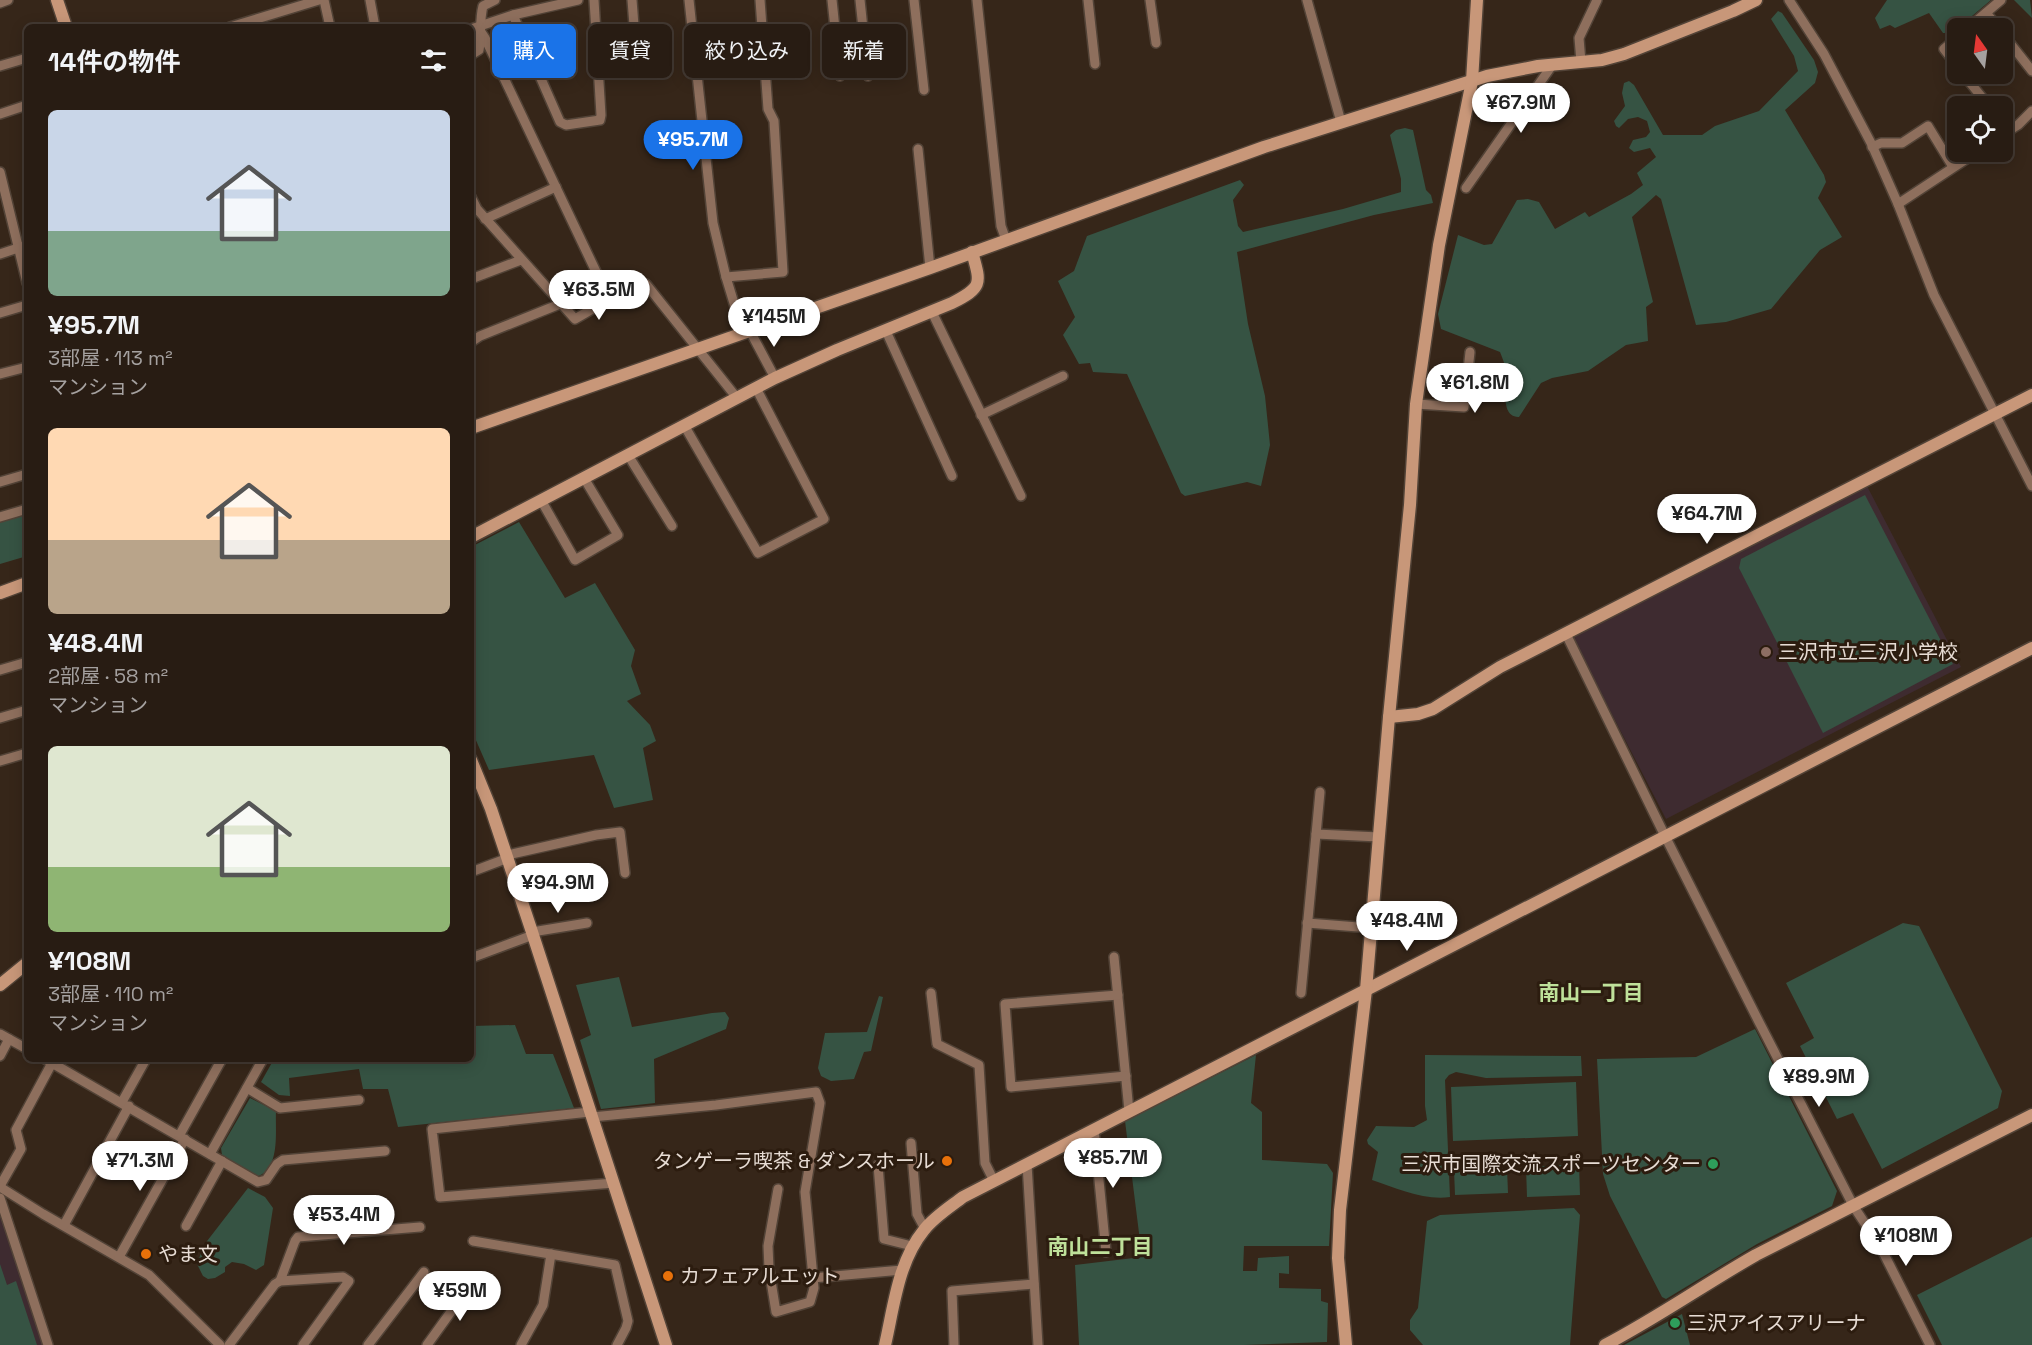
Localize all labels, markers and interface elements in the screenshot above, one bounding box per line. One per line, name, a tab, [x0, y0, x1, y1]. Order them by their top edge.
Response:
north arrow	[1947, 18, 2013, 84]
map controls	[1947, 18, 2013, 162]
chip: 購入	[492, 24, 576, 78]
chip: 賃貸	[588, 24, 672, 78]
chip: 絞り込み	[684, 24, 810, 78]
chip: 新着	[822, 24, 906, 78]
icon: filters	[417, 44, 450, 77]
text: 14件の物件	[48, 45, 180, 79]
pin: ¥67.9M	[1472, 83, 1570, 134]
text: ¥67.9M	[1486, 89, 1556, 115]
button: locate	[1947, 96, 2013, 162]
pin: ¥95.7M	[644, 120, 742, 171]
text: ¥95.7M	[658, 126, 728, 152]
icon: home	[195, 149, 303, 257]
pin: ¥63.5M	[550, 270, 648, 321]
text: ¥63.5M	[563, 276, 635, 302]
pin: ¥145M	[732, 297, 816, 348]
text: ¥145M	[742, 303, 806, 329]
text: ¥95.7M	[48, 308, 140, 342]
text: 3部屋 · 113 m²	[48, 345, 173, 371]
pin: ¥61.8M	[1426, 363, 1524, 414]
text: ¥61.8M	[1440, 369, 1510, 395]
text: マンション	[48, 374, 148, 400]
icon: home	[195, 467, 303, 575]
pin: ¥64.7M	[1658, 494, 1756, 545]
text: ¥64.7M	[1671, 500, 1743, 526]
text: ¥48.4M	[48, 626, 143, 660]
place label: 三沢市立三沢小学校	[1778, 639, 1958, 665]
marker: 三沢市立三沢小学校	[1759, 645, 1773, 659]
text: 2部屋 · 58 m²	[48, 663, 168, 689]
text: マンション	[48, 692, 148, 718]
icon: home	[195, 785, 303, 893]
pin: ¥94.9M	[509, 863, 607, 914]
text: ¥94.9M	[521, 869, 595, 895]
pin: ¥48.4M	[1358, 901, 1456, 952]
text: ¥48.4M	[1370, 907, 1444, 933]
text: ¥108M	[48, 944, 131, 978]
district label: 南山一丁目	[1539, 979, 1644, 1006]
text: 3部屋 · 110 m²	[48, 981, 173, 1007]
text: マンション	[48, 1010, 148, 1036]
pin: ¥89.9M	[1770, 1057, 1868, 1108]
text: ¥89.9M	[1783, 1063, 1855, 1089]
pin: ¥85.7M	[1064, 1138, 1162, 1189]
pin: ¥71.3M	[91, 1141, 189, 1192]
text: ¥85.7M	[1078, 1144, 1148, 1170]
text: ¥71.3M	[106, 1147, 174, 1173]
place label: タンゲーラ喫茶 & ダンスホール	[653, 1148, 935, 1174]
place label: 三沢市国際交流スポーツセンター	[1401, 1151, 1701, 1177]
marker: タンゲーラ喫茶 & ダンスホール	[940, 1154, 954, 1168]
marker: 三沢市国際交流スポーツセンター	[1706, 1157, 1720, 1171]
pin: ¥53.4M	[295, 1195, 393, 1246]
text: ¥53.4M	[308, 1201, 380, 1227]
pin: ¥108M	[1864, 1216, 1948, 1267]
text: ¥108M	[1874, 1222, 1938, 1248]
district label: 南山二丁目	[1048, 1233, 1153, 1260]
place label: やま文	[158, 1241, 218, 1267]
marker: やま文	[139, 1247, 153, 1261]
place label: カフェアルエット	[680, 1263, 840, 1289]
marker: カフェアルエット	[661, 1269, 675, 1283]
pin: ¥59M	[424, 1271, 496, 1322]
text: ¥59M	[433, 1277, 487, 1303]
place label: 三沢アイスアリーナ	[1687, 1310, 1865, 1336]
marker: 三沢アイスアリーナ	[1668, 1316, 1682, 1330]

